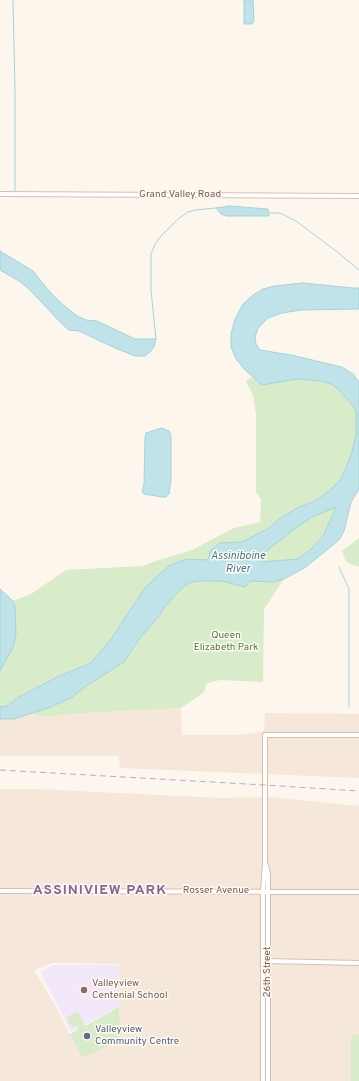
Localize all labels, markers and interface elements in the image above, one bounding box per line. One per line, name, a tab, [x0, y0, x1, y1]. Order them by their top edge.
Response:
street label: Grand Valley Road	[139, 189, 221, 201]
water label: Assiniboine River	[211, 550, 265, 576]
park label: Queen Elizabeth Park	[194, 630, 258, 654]
district label: ASSINIVIEW PARK	[33, 883, 167, 899]
street label: Rosser Avenue	[183, 885, 249, 897]
street label: 26th Street	[262, 946, 274, 998]
place label: Valleyview Centenial School	[92, 978, 168, 1002]
marker: Valleyview Centenial School	[79, 985, 89, 995]
place label: Valleyview Community Centre	[95, 1024, 179, 1048]
marker: Valleyview Community Centre	[82, 1031, 92, 1041]

